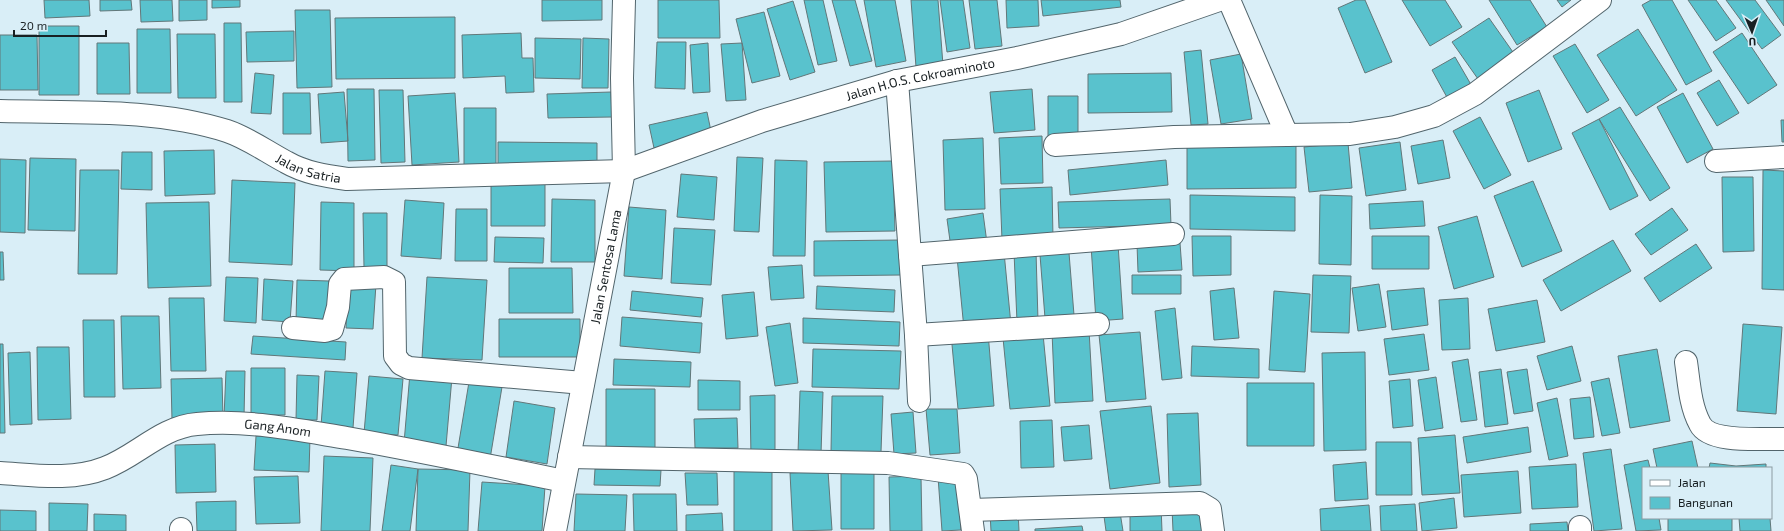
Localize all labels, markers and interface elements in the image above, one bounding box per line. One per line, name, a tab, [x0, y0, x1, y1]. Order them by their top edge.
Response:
scale bar	[14, 12, 106, 38]
north arrow	[1732, 12, 1772, 52]
text: 20 m	[20, 18, 47, 32]
text: U	[1748, 36, 1756, 49]
street label: Jalan H.O.S. Cokroaminoto	[844, 54, 996, 104]
street label: Jalan Satria	[273, 150, 342, 186]
street label: Jalan Sentosa Lama	[587, 208, 624, 325]
street label: Gang Anom	[244, 415, 312, 440]
legend	[1642, 467, 1772, 519]
text: Jalan	[1678, 475, 1706, 489]
text: Bangunan	[1678, 495, 1733, 509]

